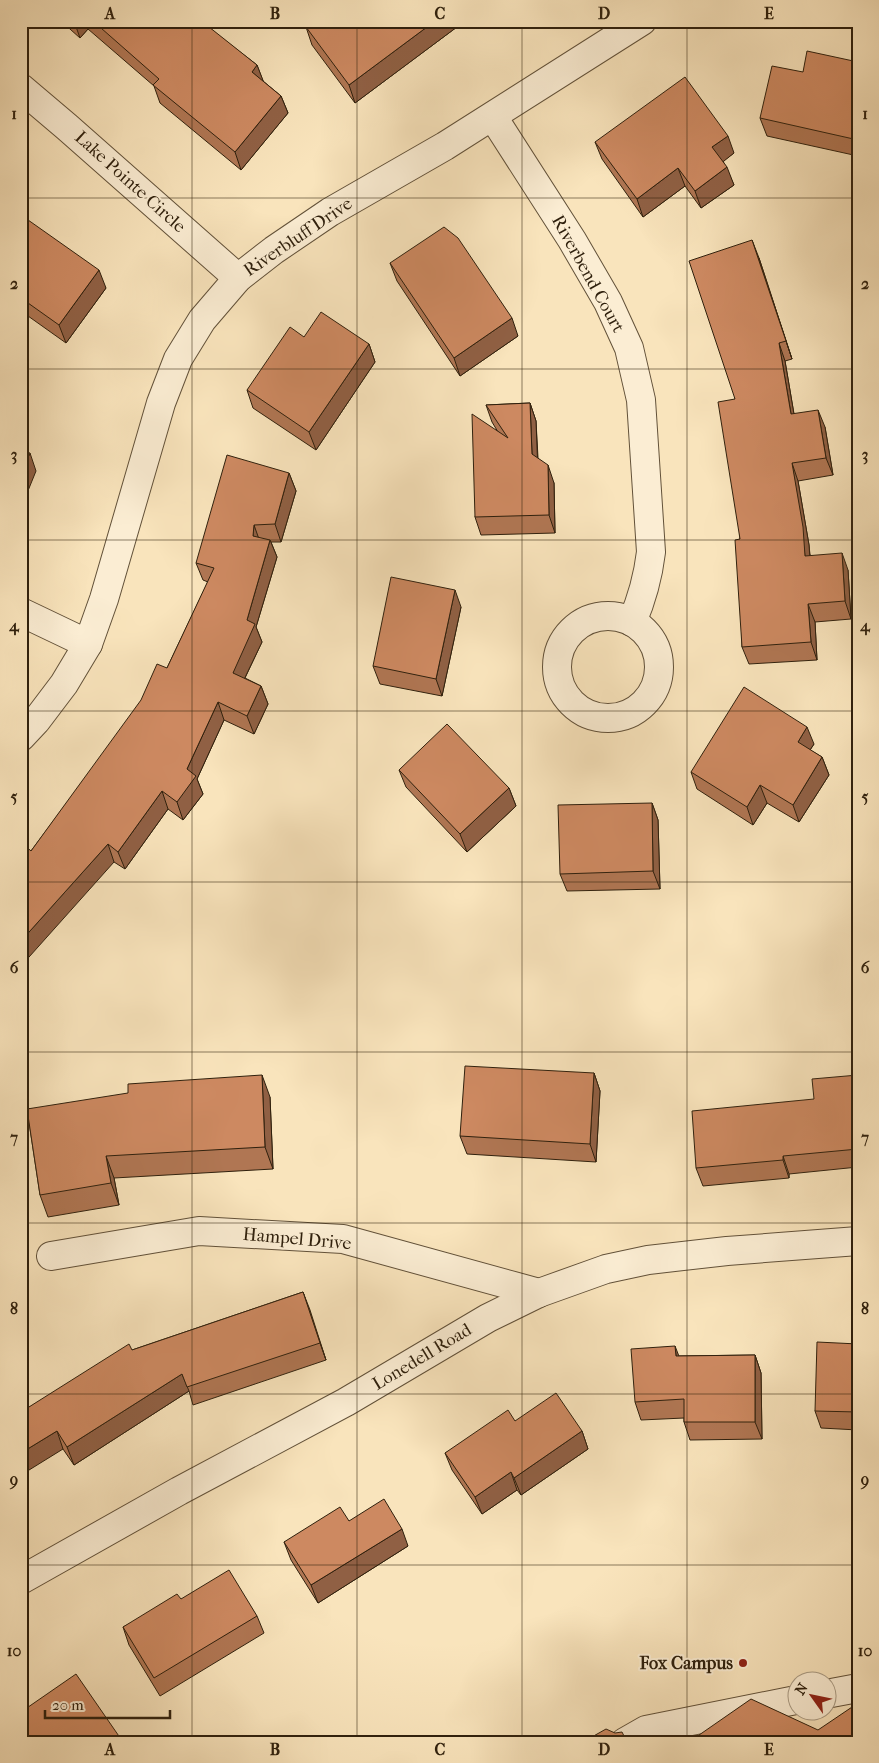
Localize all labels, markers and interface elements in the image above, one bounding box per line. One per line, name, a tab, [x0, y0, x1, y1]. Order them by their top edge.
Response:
text: A	[104, 4, 116, 23]
text: B	[270, 4, 280, 23]
text: C	[435, 4, 446, 23]
text: D	[598, 4, 610, 23]
text: E	[764, 4, 774, 23]
text: 1	[11, 104, 17, 123]
text: 1	[862, 104, 868, 123]
street label: Lake Pointe Circle	[70, 127, 190, 237]
street label: Riverbluff Drive	[240, 193, 356, 281]
street label: Riverbend Court	[547, 212, 629, 337]
text: 2	[10, 274, 18, 293]
text: 2	[861, 274, 869, 293]
text: 3	[11, 445, 17, 465]
text: 3	[862, 445, 868, 465]
text: 4	[8, 616, 20, 636]
text: 4	[859, 616, 871, 636]
text: 5	[11, 787, 18, 806]
text: 5	[862, 787, 869, 806]
text: 6	[10, 958, 19, 977]
text: 6	[861, 958, 870, 977]
text: 7	[9, 1128, 18, 1147]
text: 7	[860, 1128, 869, 1147]
street label: Hampel Drive	[242, 1224, 352, 1254]
text: 8	[10, 1299, 18, 1318]
text: 8	[861, 1299, 869, 1318]
street label: Lonedell Road	[369, 1319, 475, 1395]
text: 9	[9, 1470, 18, 1490]
text: 9	[860, 1470, 869, 1490]
text: 10	[7, 1641, 21, 1660]
text: 10	[858, 1641, 872, 1660]
place label: Fox Campus	[639, 1653, 733, 1674]
marker: Fox Campus	[737, 1657, 749, 1669]
north arrow	[786, 1670, 836, 1720]
text: N	[791, 1680, 812, 1698]
scale bar	[45, 1688, 170, 1720]
text: 20 m	[52, 1696, 84, 1714]
text: A	[104, 1740, 116, 1759]
text: B	[270, 1740, 280, 1759]
text: C	[435, 1740, 446, 1759]
text: D	[598, 1740, 610, 1759]
text: E	[764, 1740, 774, 1759]

